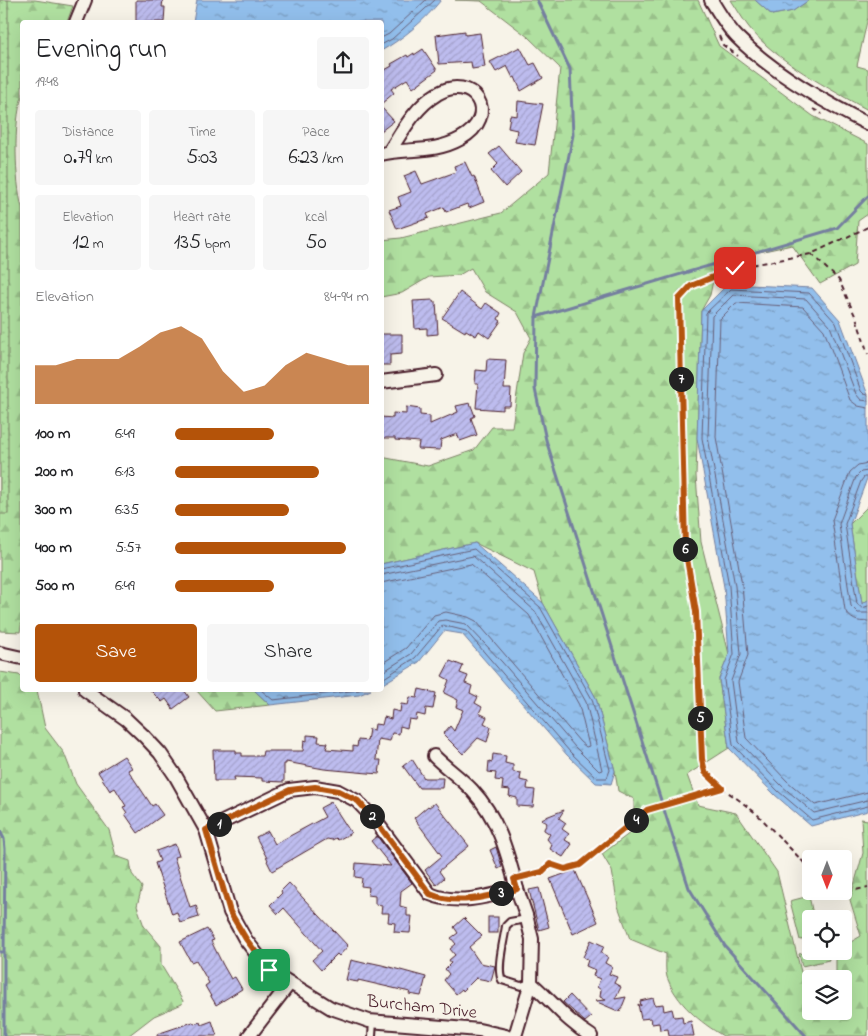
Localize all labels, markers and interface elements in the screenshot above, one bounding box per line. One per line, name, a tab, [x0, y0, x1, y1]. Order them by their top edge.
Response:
text: Evening run	[35, 30, 167, 71]
button: share	[317, 37, 369, 89]
text: 19:48	[35, 70, 59, 94]
text: Distance	[62, 122, 114, 143]
text: Time	[188, 122, 216, 143]
text: Pace	[302, 122, 330, 143]
text: 0.79	[64, 143, 92, 173]
text: 5:03	[186, 143, 218, 173]
text: 6:23	[289, 143, 319, 173]
text: km	[92, 149, 112, 170]
text: /km	[319, 149, 343, 170]
text: Elevation	[62, 207, 114, 228]
text: Heart rate	[173, 207, 231, 228]
text: kcal	[305, 207, 327, 228]
text: 12	[72, 228, 89, 258]
text: 135	[174, 228, 201, 258]
text: 50	[305, 228, 327, 258]
text: m	[89, 234, 104, 255]
text: bpm	[201, 234, 230, 255]
pin	[714, 247, 756, 289]
icon: check	[721, 254, 749, 282]
text: Elevation	[35, 285, 94, 309]
text: 84–94 m	[324, 285, 369, 309]
pin: 7	[668, 366, 694, 392]
text: 7	[679, 369, 684, 390]
text: 100 m	[35, 422, 70, 446]
text: 6:49	[115, 422, 135, 446]
text: 200 m	[35, 460, 73, 484]
text: 6:13	[115, 460, 135, 484]
text: 300 m	[35, 498, 72, 522]
text: 6:35	[115, 498, 139, 522]
text: 400 m	[35, 536, 72, 560]
text: 5:57	[115, 536, 141, 560]
pin: 6	[672, 536, 698, 562]
text: 6	[682, 539, 689, 560]
text: 500 m	[35, 574, 74, 598]
text: 6:49	[115, 574, 135, 598]
button: Save	[35, 624, 197, 682]
button: Share	[207, 624, 369, 682]
pin: 5	[688, 706, 712, 730]
text: 5	[696, 708, 705, 729]
pin: 2	[360, 804, 384, 828]
text: 2	[369, 806, 376, 827]
pin: 4	[624, 808, 648, 832]
text: 4	[634, 810, 639, 831]
pin: 1	[206, 812, 232, 836]
text: 1	[217, 814, 222, 835]
north arrow	[802, 850, 852, 900]
map controls	[802, 850, 852, 1020]
pin: 3	[488, 880, 514, 906]
text: 3	[499, 883, 504, 904]
button: locate	[802, 910, 852, 960]
pin	[248, 949, 290, 991]
icon: arrive	[255, 956, 283, 984]
button: layers	[802, 970, 852, 1020]
street label: Burcham Drive	[365, 989, 479, 1027]

